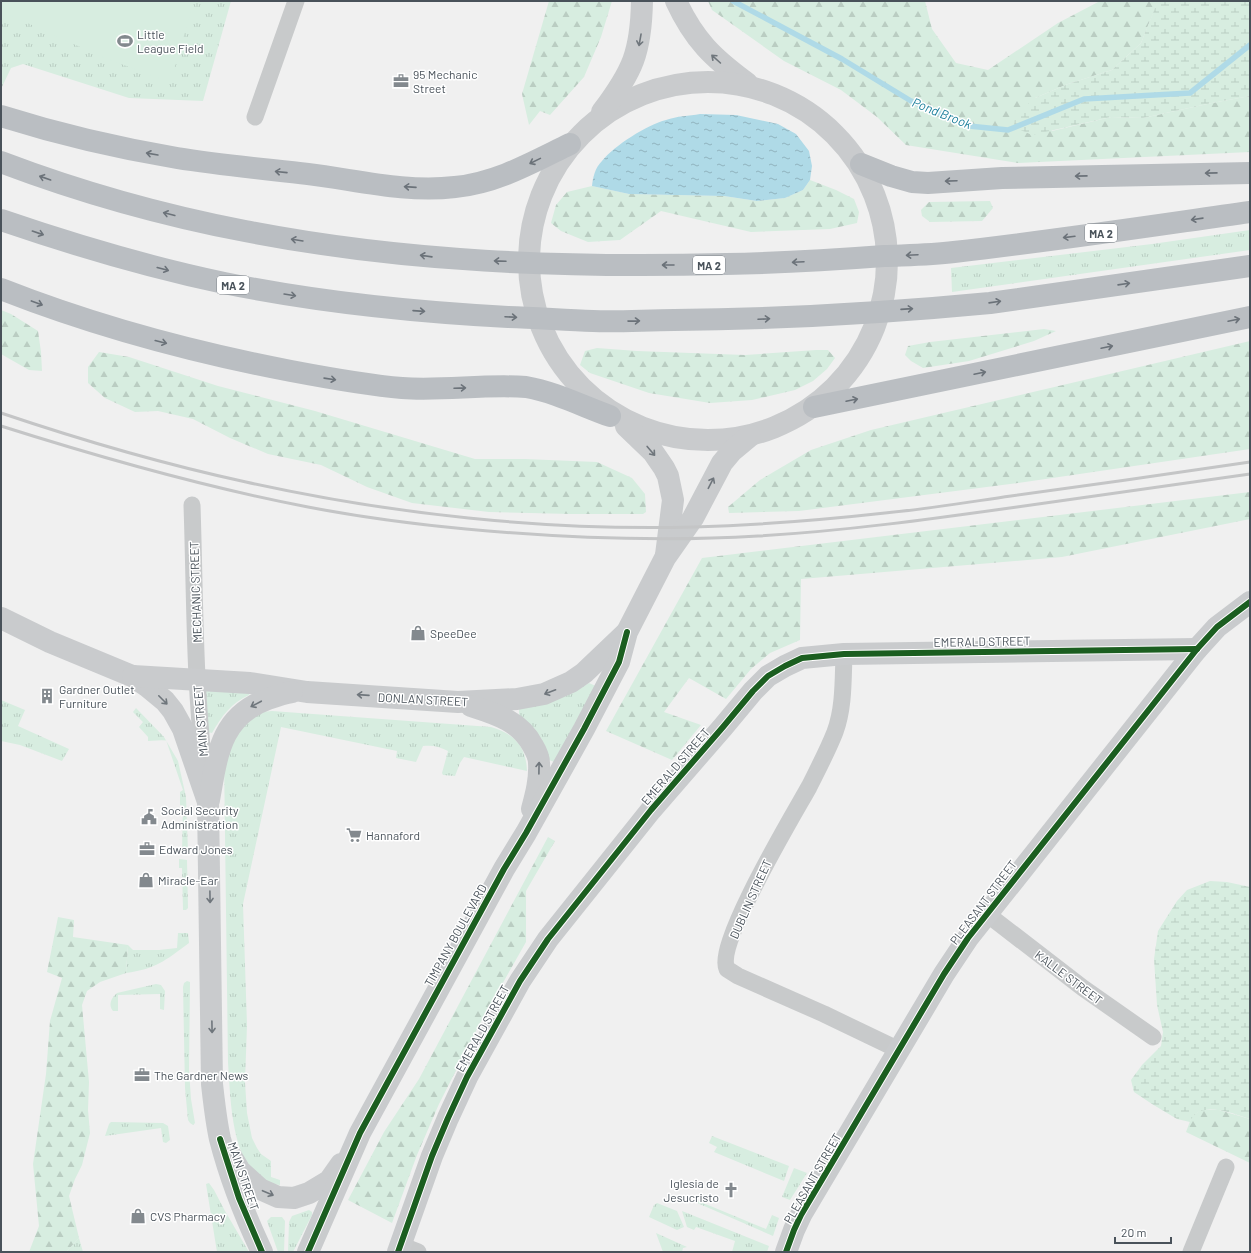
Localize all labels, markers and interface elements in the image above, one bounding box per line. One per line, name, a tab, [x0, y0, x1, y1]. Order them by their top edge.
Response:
place label: Little League Field	[137, 27, 204, 55]
sports icon: Little League Field	[116, 32, 134, 50]
one-way arrow	[635, 33, 643, 46]
one-way arrow	[711, 55, 721, 64]
place label: 95 Mechanic Street	[413, 67, 477, 95]
office icon: 95 Mechanic Street	[392, 72, 410, 90]
water label: Pond Brook	[910, 94, 975, 132]
one-way arrow	[146, 149, 159, 157]
one-way arrow	[529, 158, 541, 165]
one-way arrow	[275, 168, 288, 175]
one-way arrow	[1205, 170, 1218, 177]
one-way arrow	[39, 173, 51, 181]
one-way arrow	[1075, 173, 1088, 180]
one-way arrow	[945, 177, 958, 185]
one-way arrow	[404, 183, 417, 190]
one-way arrow	[163, 210, 176, 218]
one-way arrow	[1191, 215, 1204, 223]
road number: MA 2	[1085, 224, 1117, 242]
one-way arrow	[32, 229, 44, 237]
one-way arrow	[1063, 233, 1076, 241]
one-way arrow	[291, 236, 304, 244]
one-way arrow	[906, 251, 919, 258]
one-way arrow	[420, 252, 433, 260]
road number: MA 2	[693, 256, 725, 274]
one-way arrow	[494, 257, 507, 264]
one-way arrow	[792, 258, 805, 266]
one-way arrow	[662, 261, 675, 269]
one-way arrow	[156, 266, 169, 273]
road number: MA 2	[217, 276, 249, 294]
one-way arrow	[1117, 280, 1130, 288]
one-way arrow	[283, 291, 296, 299]
one-way arrow	[988, 298, 1001, 306]
one-way arrow	[31, 300, 43, 308]
one-way arrow	[900, 306, 913, 313]
one-way arrow	[412, 307, 425, 315]
one-way arrow	[504, 313, 517, 321]
one-way arrow	[757, 315, 770, 322]
one-way arrow	[1227, 316, 1240, 324]
one-way arrow	[627, 317, 640, 325]
one-way arrow	[155, 339, 168, 346]
one-way arrow	[1100, 342, 1113, 350]
one-way arrow	[973, 369, 986, 377]
one-way arrow	[323, 375, 336, 383]
one-way arrow	[453, 384, 466, 392]
one-way arrow	[846, 396, 859, 404]
one-way arrow	[647, 446, 656, 456]
one-way arrow	[708, 478, 715, 490]
street label: MECHANIC STREET	[186, 541, 204, 643]
shop icon: SpeeDee	[409, 624, 427, 642]
place label: SpeeDee	[430, 626, 477, 640]
street label: EMERALD STREET	[933, 633, 1031, 649]
place label: Gardner Outlet Furniture	[59, 682, 135, 710]
street label: MAIN STREET	[190, 684, 210, 757]
building icon: Gardner Outlet Furniture	[38, 687, 56, 705]
one-way arrow	[545, 688, 557, 696]
street label: DONLAN STREET	[378, 690, 469, 708]
one-way arrow	[357, 692, 370, 699]
one-way arrow	[158, 695, 168, 705]
one-way arrow	[251, 701, 263, 708]
street label: EMERALD STREET	[638, 725, 712, 807]
one-way arrow	[535, 762, 543, 775]
place label: Social Security Administration	[161, 803, 239, 831]
public building icon: Social Security Administration	[140, 808, 158, 826]
supermarket icon: Hannaford	[345, 826, 363, 844]
place label: Hannaford	[366, 828, 420, 842]
office icon: Edward Jones	[138, 840, 156, 858]
place label: Edward Jones	[159, 842, 233, 856]
street label: DUBLIN STREET	[726, 857, 774, 941]
street label: PLEASANT STREET	[947, 857, 1019, 947]
shop icon: Miracle-Ear	[137, 871, 155, 889]
place label: Miracle-Ear	[158, 873, 219, 887]
street label: TIMPANY BOULEVARD	[421, 881, 489, 989]
one-way arrow	[206, 890, 214, 903]
street label: KALLE STREET	[1033, 947, 1105, 1007]
street label: EMERALD STREET	[452, 982, 512, 1074]
one-way arrow	[208, 1020, 215, 1033]
office icon: The Gardner News	[133, 1066, 151, 1084]
place label: The Gardner News	[154, 1068, 248, 1082]
street label: PLEASANT STREET	[780, 1130, 844, 1226]
street label: MAIN STREET	[226, 1140, 262, 1212]
place label: Iglesia de Jesucristo	[663, 1176, 719, 1204]
church icon: Iglesia de Jesucristo	[722, 1181, 740, 1199]
one-way arrow	[261, 1189, 273, 1197]
shop icon: CVS Pharmacy	[129, 1207, 147, 1225]
place label: CVS Pharmacy	[150, 1209, 226, 1223]
scale bar	[1115, 1219, 1171, 1245]
text: 20 m	[1121, 1225, 1147, 1239]

